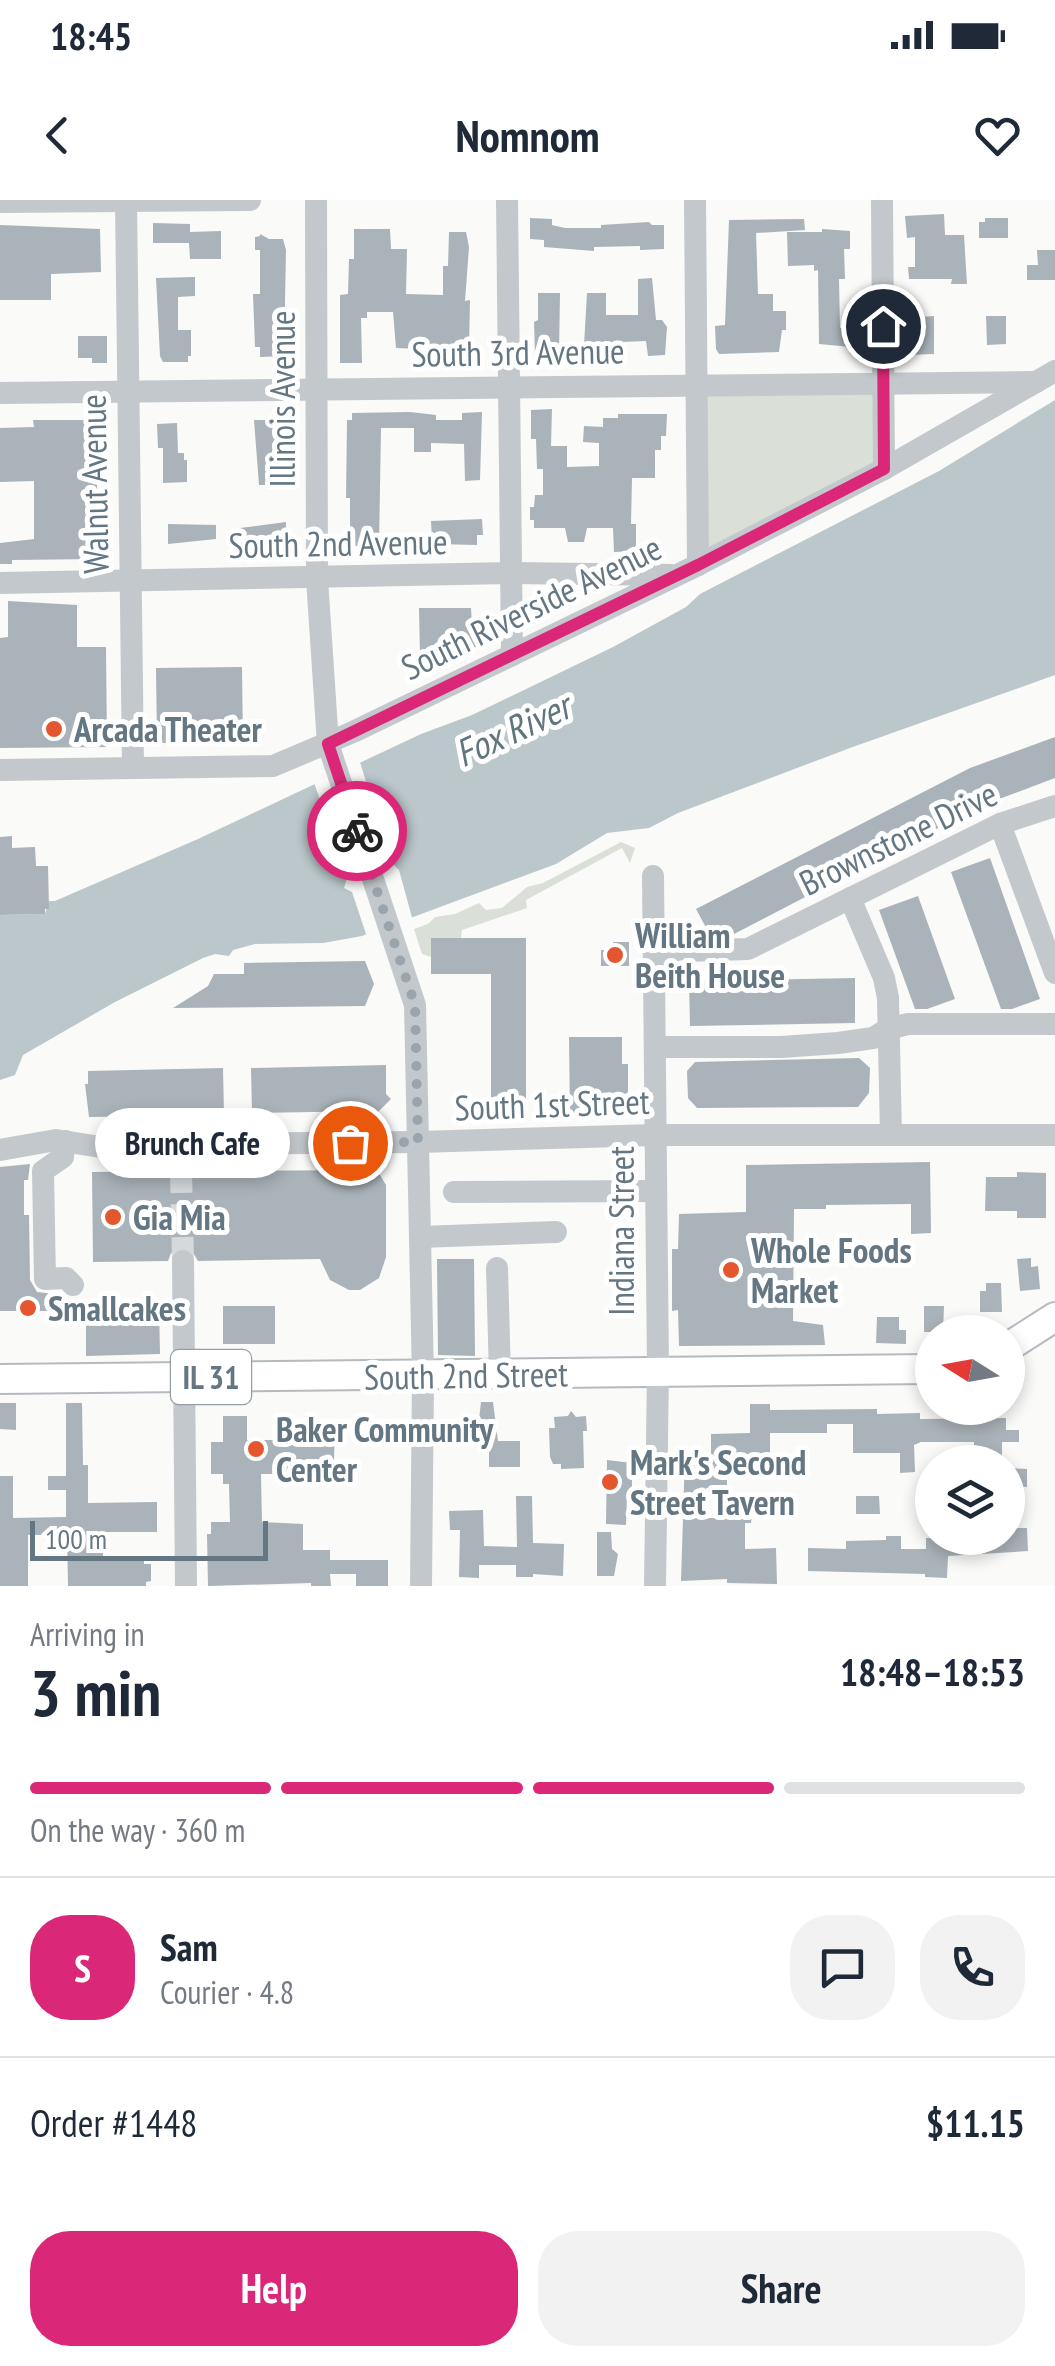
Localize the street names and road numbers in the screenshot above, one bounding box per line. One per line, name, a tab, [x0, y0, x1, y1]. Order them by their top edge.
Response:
street label: Illinois Avenue	[259, 311, 305, 487]
street label: South 3rd Avenue	[411, 327, 625, 377]
street label: Walnut Avenue	[69, 394, 119, 574]
street label: South 2nd Avenue	[228, 518, 448, 568]
street label: South Riverside Avenue	[393, 524, 669, 690]
street label: Brownstone Drive	[792, 770, 1004, 906]
street label: South 1st Street	[454, 1078, 651, 1130]
street label: Indiana Street	[598, 1146, 644, 1316]
road number: IL 31	[171, 1350, 251, 1404]
street label: South 2nd Street	[364, 1350, 569, 1400]

